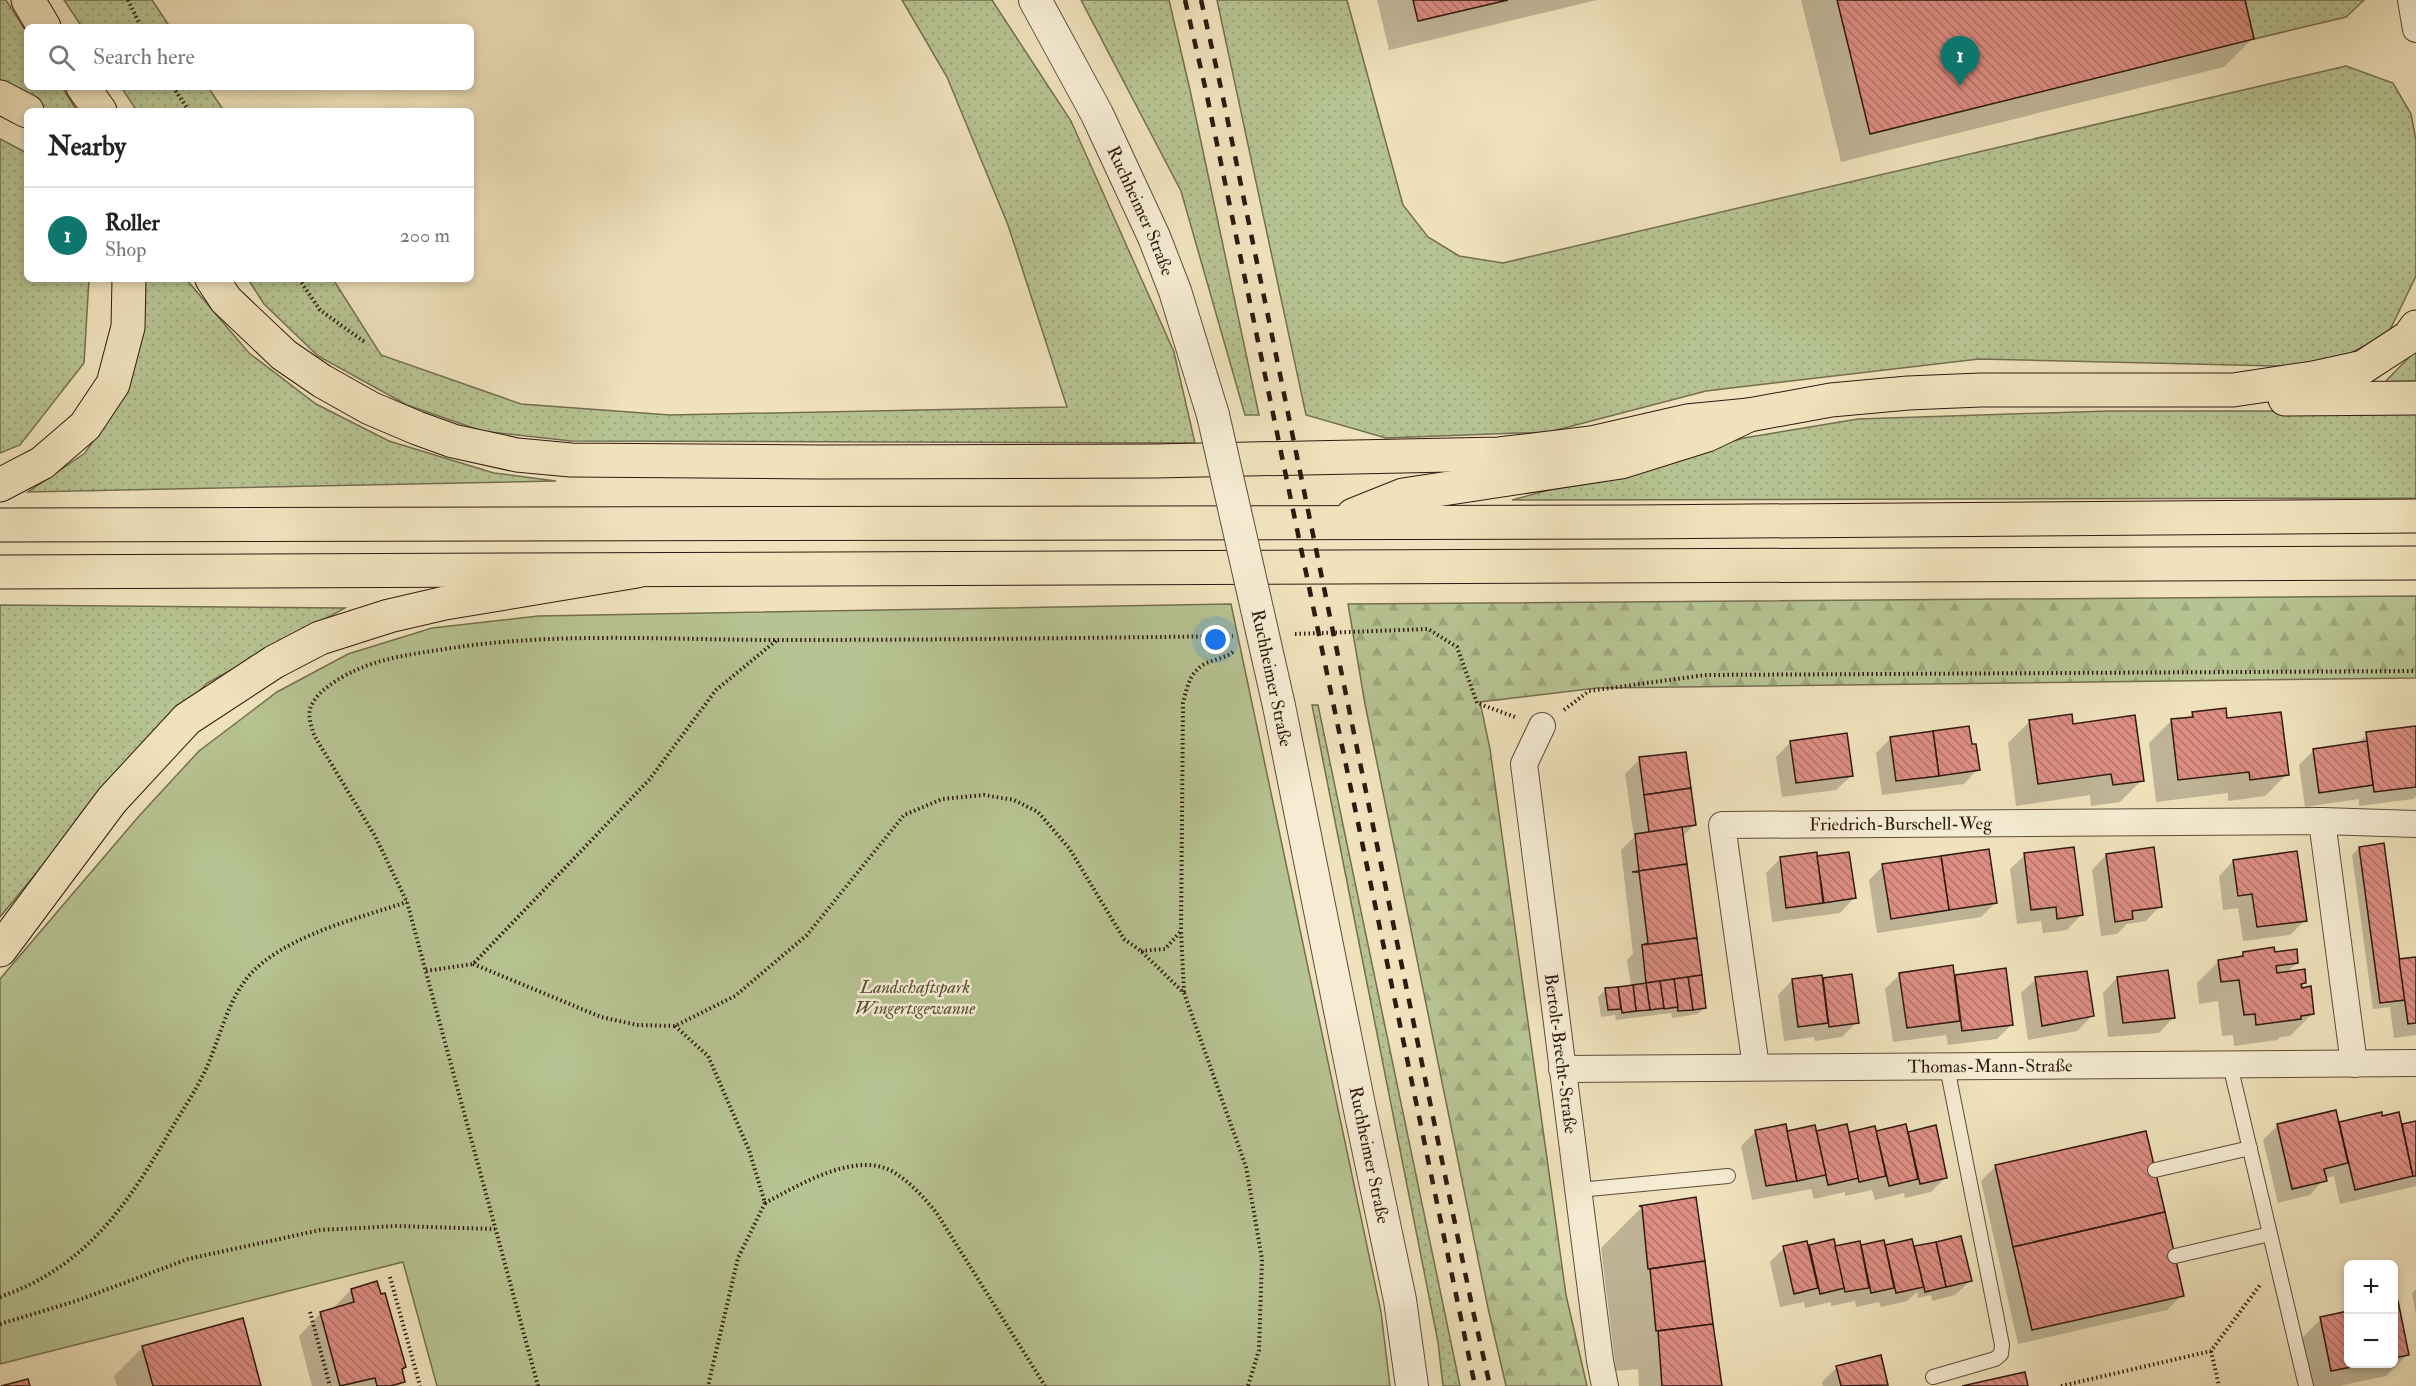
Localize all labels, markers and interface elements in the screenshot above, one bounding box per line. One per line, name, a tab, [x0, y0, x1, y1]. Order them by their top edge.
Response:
search box	[24, 24, 474, 90]
pin: 1	[1940, 36, 1980, 86]
icon: search	[45, 41, 78, 74]
text: Search here	[93, 43, 195, 71]
text: Nearby	[48, 131, 126, 163]
street label: Ruchheimer Straße	[1101, 142, 1179, 280]
text: Roller	[105, 209, 160, 237]
text: 1	[64, 223, 71, 248]
text: 200 m	[400, 223, 450, 248]
text: Shop	[105, 237, 146, 262]
street label: Ruchheimer Straße	[1246, 607, 1297, 749]
your location	[1201, 625, 1230, 654]
street label: Friedrich-Burschell-Weg	[1809, 812, 1993, 836]
street label: Bertolt-Brecht-Straße	[1539, 972, 1582, 1136]
park label: Landschaftspark Wingertsgewanne	[855, 976, 976, 1020]
street label: Thomas-Mann-Straße	[1908, 1054, 2073, 1079]
street label: Ruchheimer Straße	[1344, 1084, 1395, 1226]
map controls	[2344, 1260, 2398, 1368]
button: +	[2344, 1260, 2398, 1314]
button: −	[2344, 1314, 2398, 1368]

